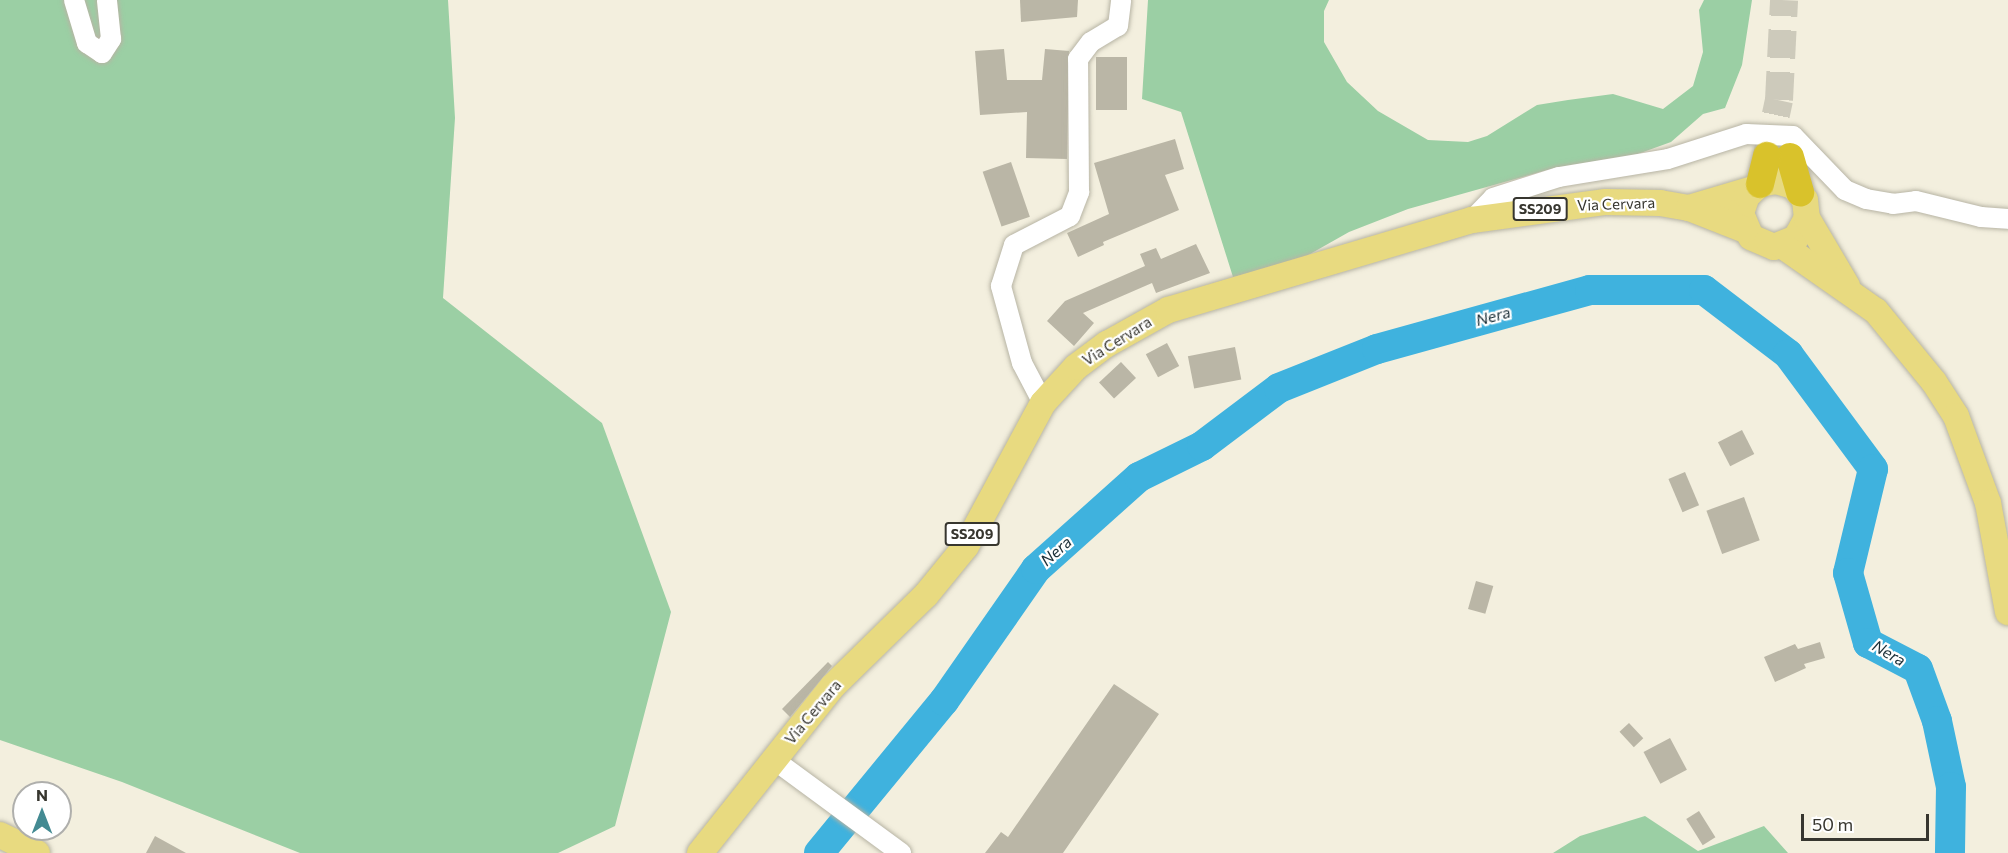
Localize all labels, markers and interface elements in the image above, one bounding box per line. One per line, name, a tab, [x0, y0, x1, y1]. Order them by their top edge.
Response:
street label: Via Cervara	[1577, 194, 1655, 214]
road number: SS209	[1512, 198, 1568, 220]
water label: Nera	[1474, 302, 1512, 330]
street label: Via Cervara	[1079, 313, 1155, 369]
road number: SS209	[944, 523, 1000, 545]
water label: Nera	[1037, 532, 1075, 570]
water label: Nera	[1869, 636, 1909, 670]
street label: Via Cervara	[781, 676, 845, 748]
north arrow	[12, 781, 72, 841]
text: N	[36, 785, 48, 804]
scale bar	[1804, 802, 1932, 840]
text: 50 m	[1812, 813, 1853, 835]

